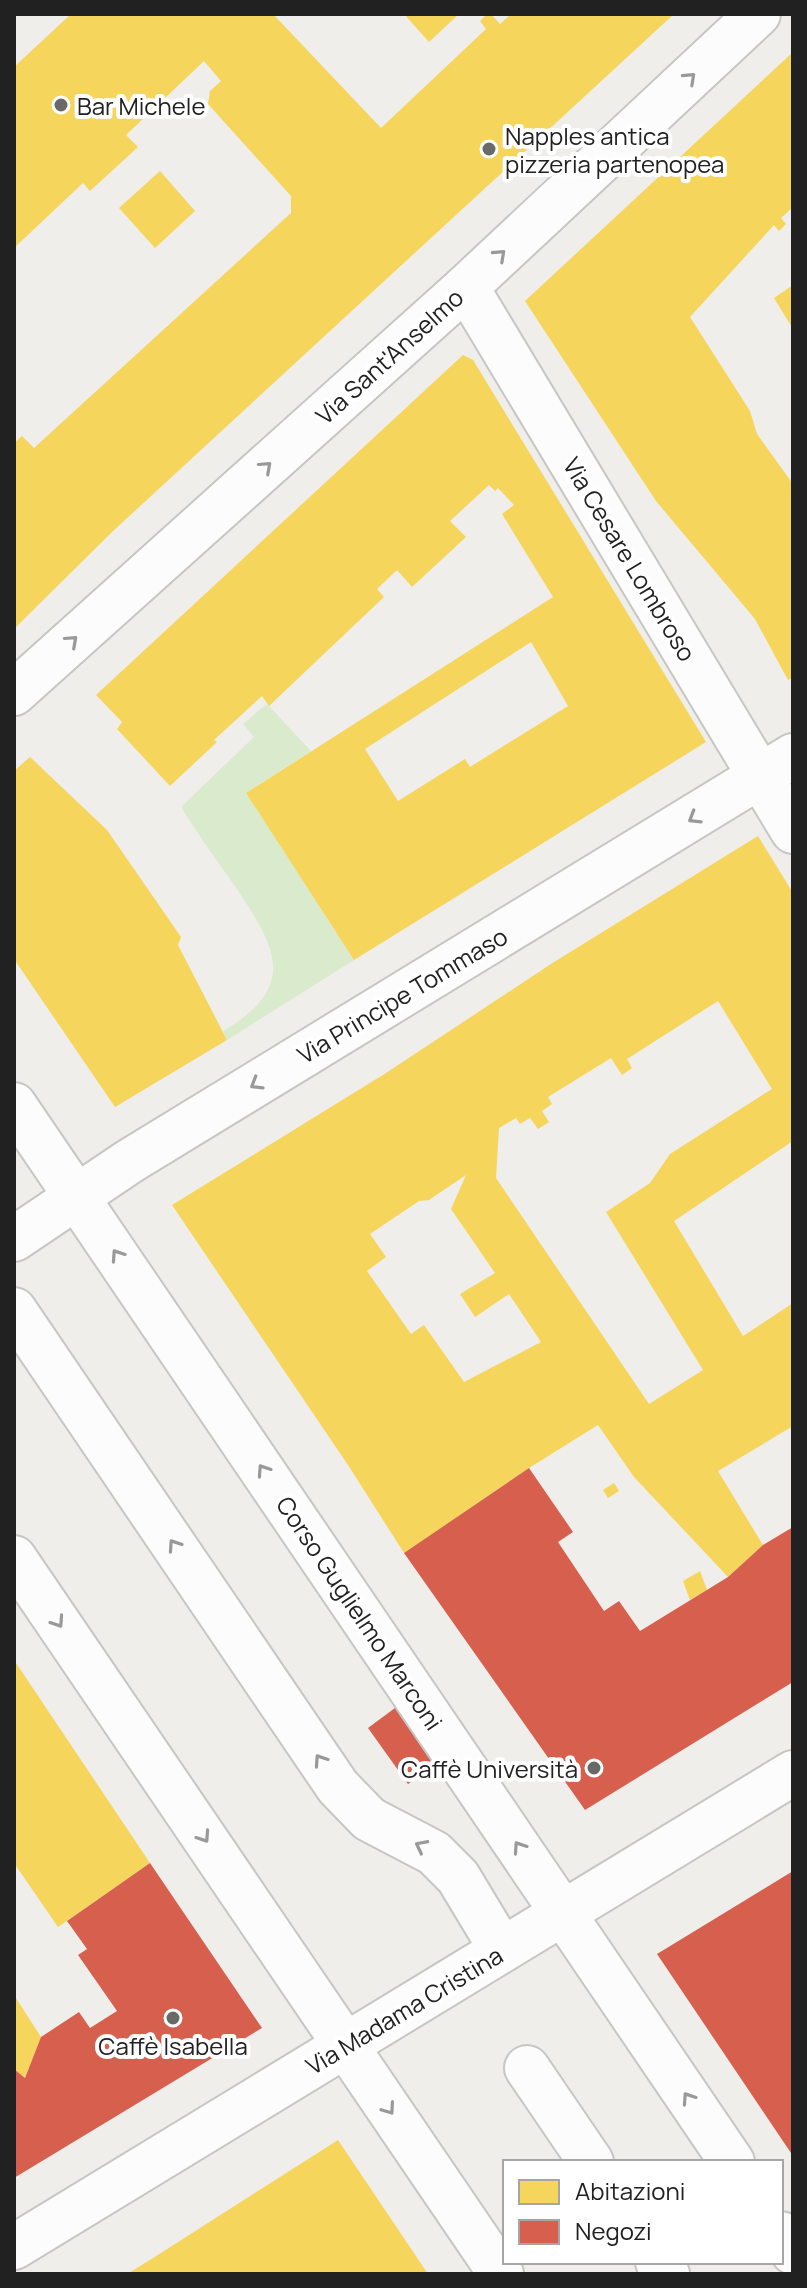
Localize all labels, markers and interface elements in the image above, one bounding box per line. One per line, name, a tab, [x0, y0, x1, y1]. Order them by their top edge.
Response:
one-way arrow	[681, 72, 695, 87]
place label: Bar Michele	[77, 89, 205, 122]
marker: Bar Michele	[52, 96, 70, 114]
place label: Napples antica pizzeria partenopea	[505, 119, 724, 180]
marker: Napples antica pizzeria partenopea	[480, 140, 498, 158]
one-way arrow	[491, 250, 505, 265]
street label: Via Sant'Anselmo	[308, 281, 470, 431]
street label: Via Cesare Lombroso	[556, 451, 704, 667]
one-way arrow	[256, 462, 271, 477]
one-way arrow	[63, 635, 77, 650]
one-way arrow	[688, 808, 703, 824]
street label: Via Principe Tommaso	[291, 919, 513, 1071]
one-way arrow	[251, 1075, 265, 1090]
one-way arrow	[112, 1249, 127, 1263]
one-way arrow	[258, 1464, 273, 1479]
street label: Corso Guglielmo Marconi	[269, 1490, 451, 1736]
one-way arrow	[169, 1539, 184, 1553]
one-way arrow	[48, 1614, 63, 1628]
place label: Caffè Università	[401, 1752, 578, 1785]
one-way arrow	[315, 1754, 330, 1768]
marker: Caffè Università	[585, 1759, 603, 1777]
one-way arrow	[195, 1829, 210, 1843]
one-way arrow	[415, 1840, 430, 1856]
one-way arrow	[514, 1842, 529, 1856]
street label: Via Madama Cristina	[299, 1938, 509, 2082]
marker: Caffè Isabella	[164, 2009, 182, 2027]
place label: Caffè Isabella	[98, 2029, 248, 2062]
one-way arrow	[683, 2092, 698, 2106]
one-way arrow	[379, 2101, 394, 2115]
legend	[503, 2160, 783, 2264]
text: Abitazioni	[575, 2174, 685, 2207]
text: Negozi	[575, 2214, 652, 2247]

